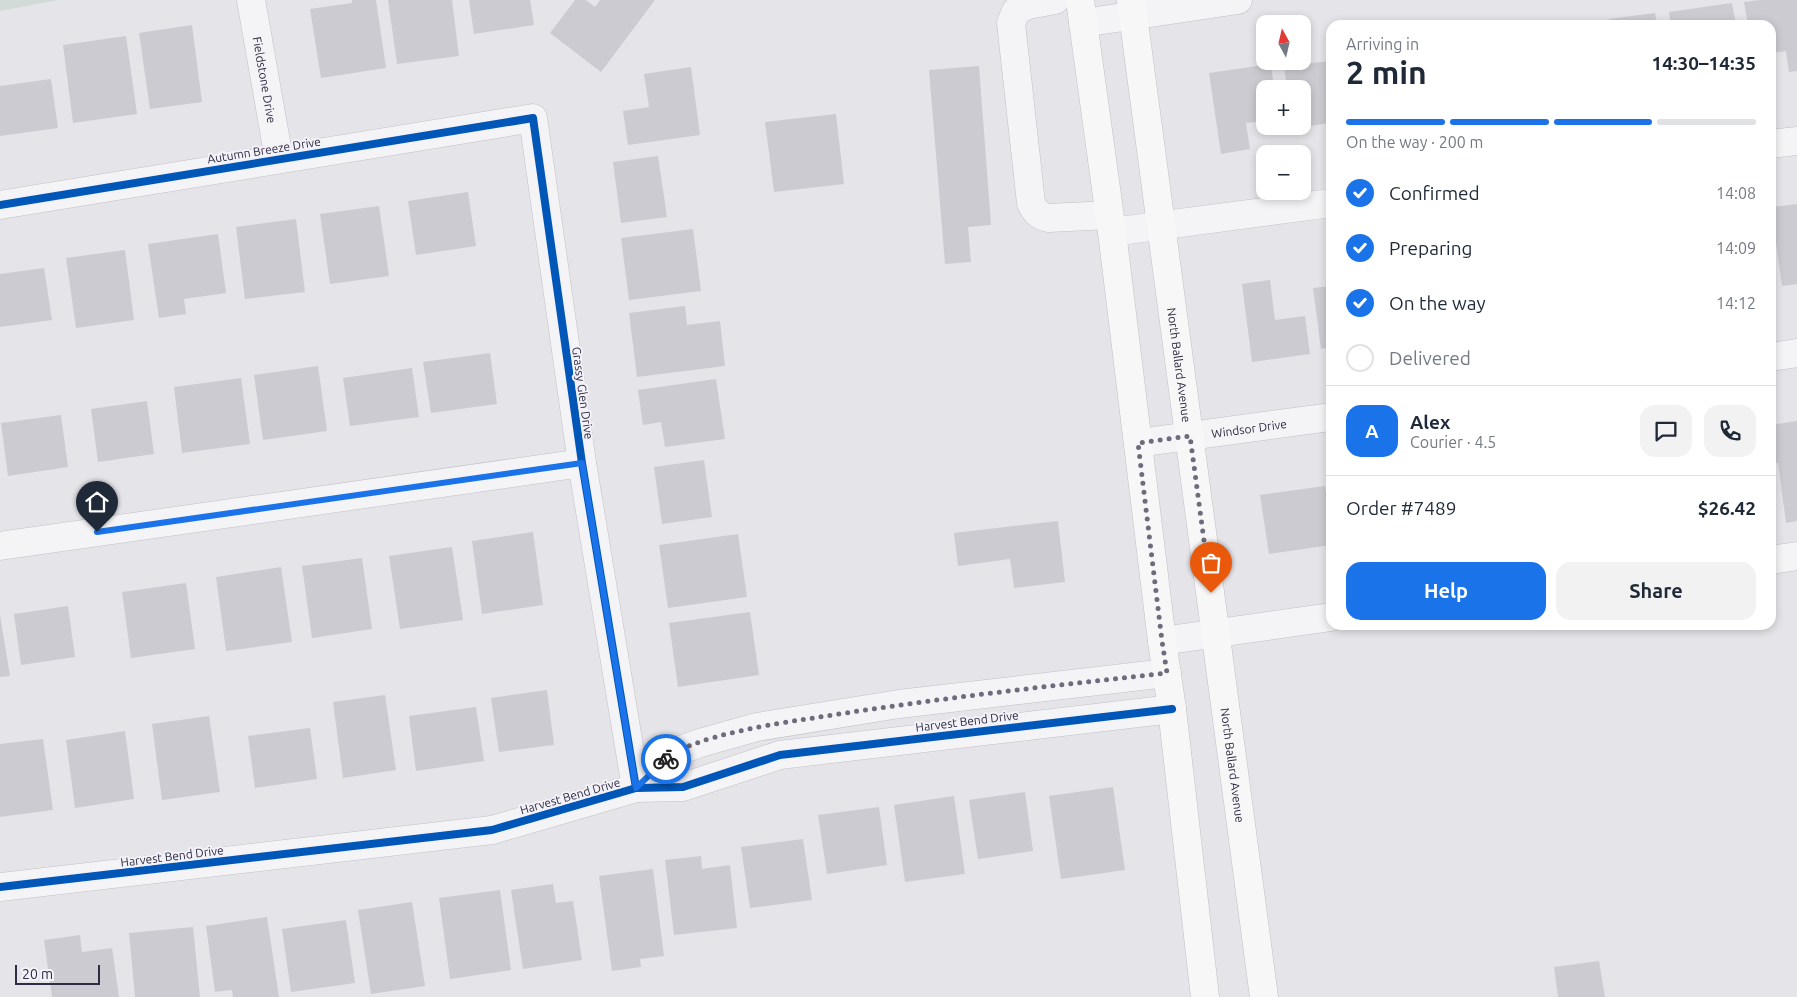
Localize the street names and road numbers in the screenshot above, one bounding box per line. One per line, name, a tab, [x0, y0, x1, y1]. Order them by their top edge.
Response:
street label: Fieldstone Drive	[251, 35, 279, 124]
street label: Autumn Breeze Drive	[206, 135, 322, 165]
street label: North Ballard Avenue	[1166, 307, 1194, 423]
street label: Grassy Glen Drive	[570, 346, 596, 440]
street label: Windsor Drive	[1210, 417, 1288, 440]
street label: North Ballard Avenue	[1219, 707, 1247, 823]
street label: Harvest Bend Drive	[915, 708, 1019, 734]
street label: Harvest Bend Drive	[518, 775, 622, 817]
street label: Harvest Bend Drive	[120, 843, 224, 869]

